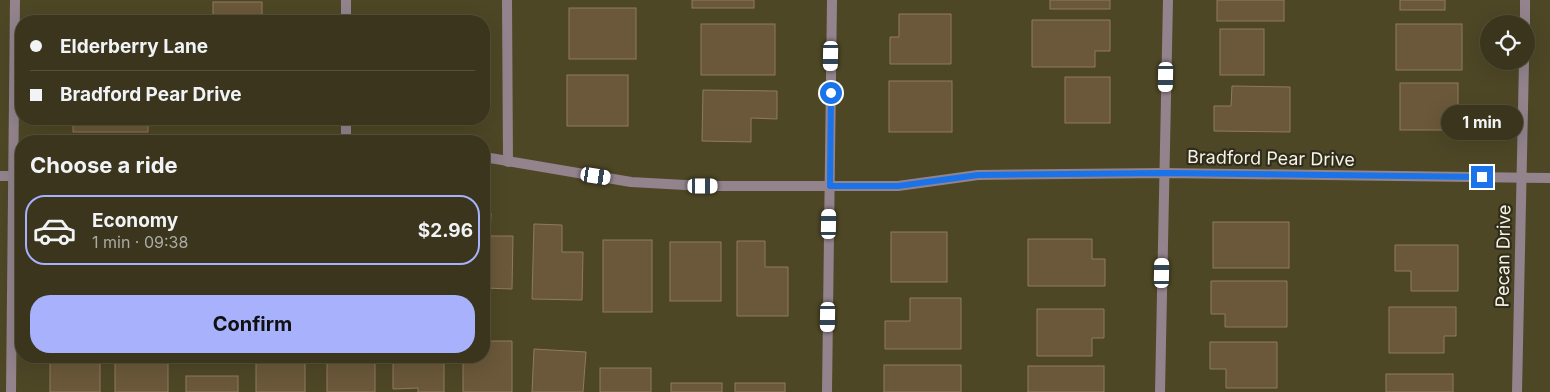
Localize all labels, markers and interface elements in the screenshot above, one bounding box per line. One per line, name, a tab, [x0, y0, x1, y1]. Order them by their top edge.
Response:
map controls	[1480, 15, 1535, 70]
button: locate	[1480, 15, 1535, 70]
text: Elderberry Lane	[60, 35, 208, 58]
car	[823, 41, 838, 71]
car	[1158, 62, 1173, 92]
route start	[820, 82, 842, 104]
text: Bradford Pear Drive	[60, 83, 242, 106]
callout: 1 min	[1441, 104, 1523, 140]
text: 1 min	[1462, 112, 1502, 132]
street label: Bradford Pear Drive	[1187, 146, 1355, 170]
text: Choose a ride	[30, 152, 178, 178]
car	[580, 166, 611, 186]
route end	[1471, 166, 1493, 188]
car	[688, 179, 718, 194]
street label: Pecan Drive	[1492, 204, 1514, 308]
icon: car	[32, 208, 77, 253]
text: Economy	[92, 209, 178, 232]
car	[821, 209, 836, 239]
text: $2.96	[418, 219, 473, 242]
text: 1 min · 09:38	[92, 232, 188, 252]
car	[1154, 258, 1169, 288]
button: Confirm	[30, 295, 475, 353]
car	[820, 302, 835, 332]

